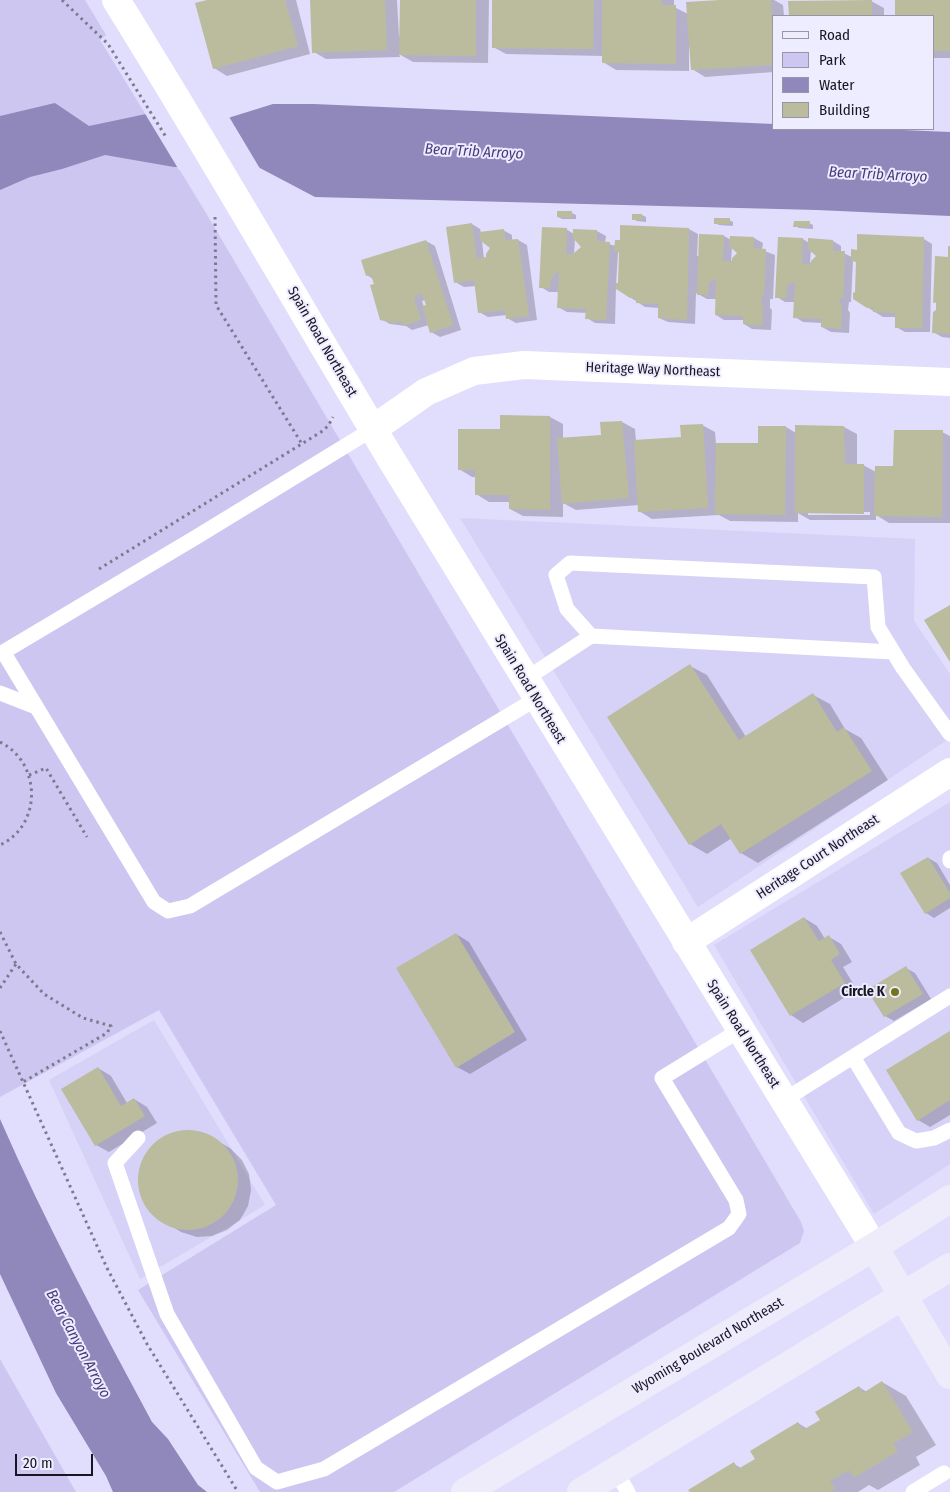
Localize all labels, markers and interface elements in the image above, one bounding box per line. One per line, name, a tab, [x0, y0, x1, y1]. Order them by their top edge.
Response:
legend	[772, 15, 935, 130]
text: Road	[819, 26, 850, 44]
text: Park	[819, 51, 846, 69]
text: Water	[819, 76, 854, 94]
text: Building	[819, 101, 870, 119]
water label: Bear Trib Arroyo	[424, 140, 524, 164]
water label: Bear Trib Arroyo	[828, 163, 928, 187]
street label: Spain Road Northeast	[284, 284, 360, 400]
street label: Heritage Way Northeast	[585, 359, 721, 381]
street label: Spain Road Northeast	[491, 631, 569, 747]
street label: Heritage Court Northeast	[754, 811, 882, 903]
street label: Spain Road Northeast	[703, 977, 783, 1091]
place label: Circle K	[841, 984, 885, 1000]
marker: Circle K	[889, 986, 901, 998]
water label: Bear Canyon Arroyo	[42, 1287, 114, 1401]
street label: Wyoming Boulevard Northeast	[629, 1294, 787, 1398]
scale bar	[18, 1444, 95, 1476]
text: 20 m	[23, 1454, 53, 1472]

